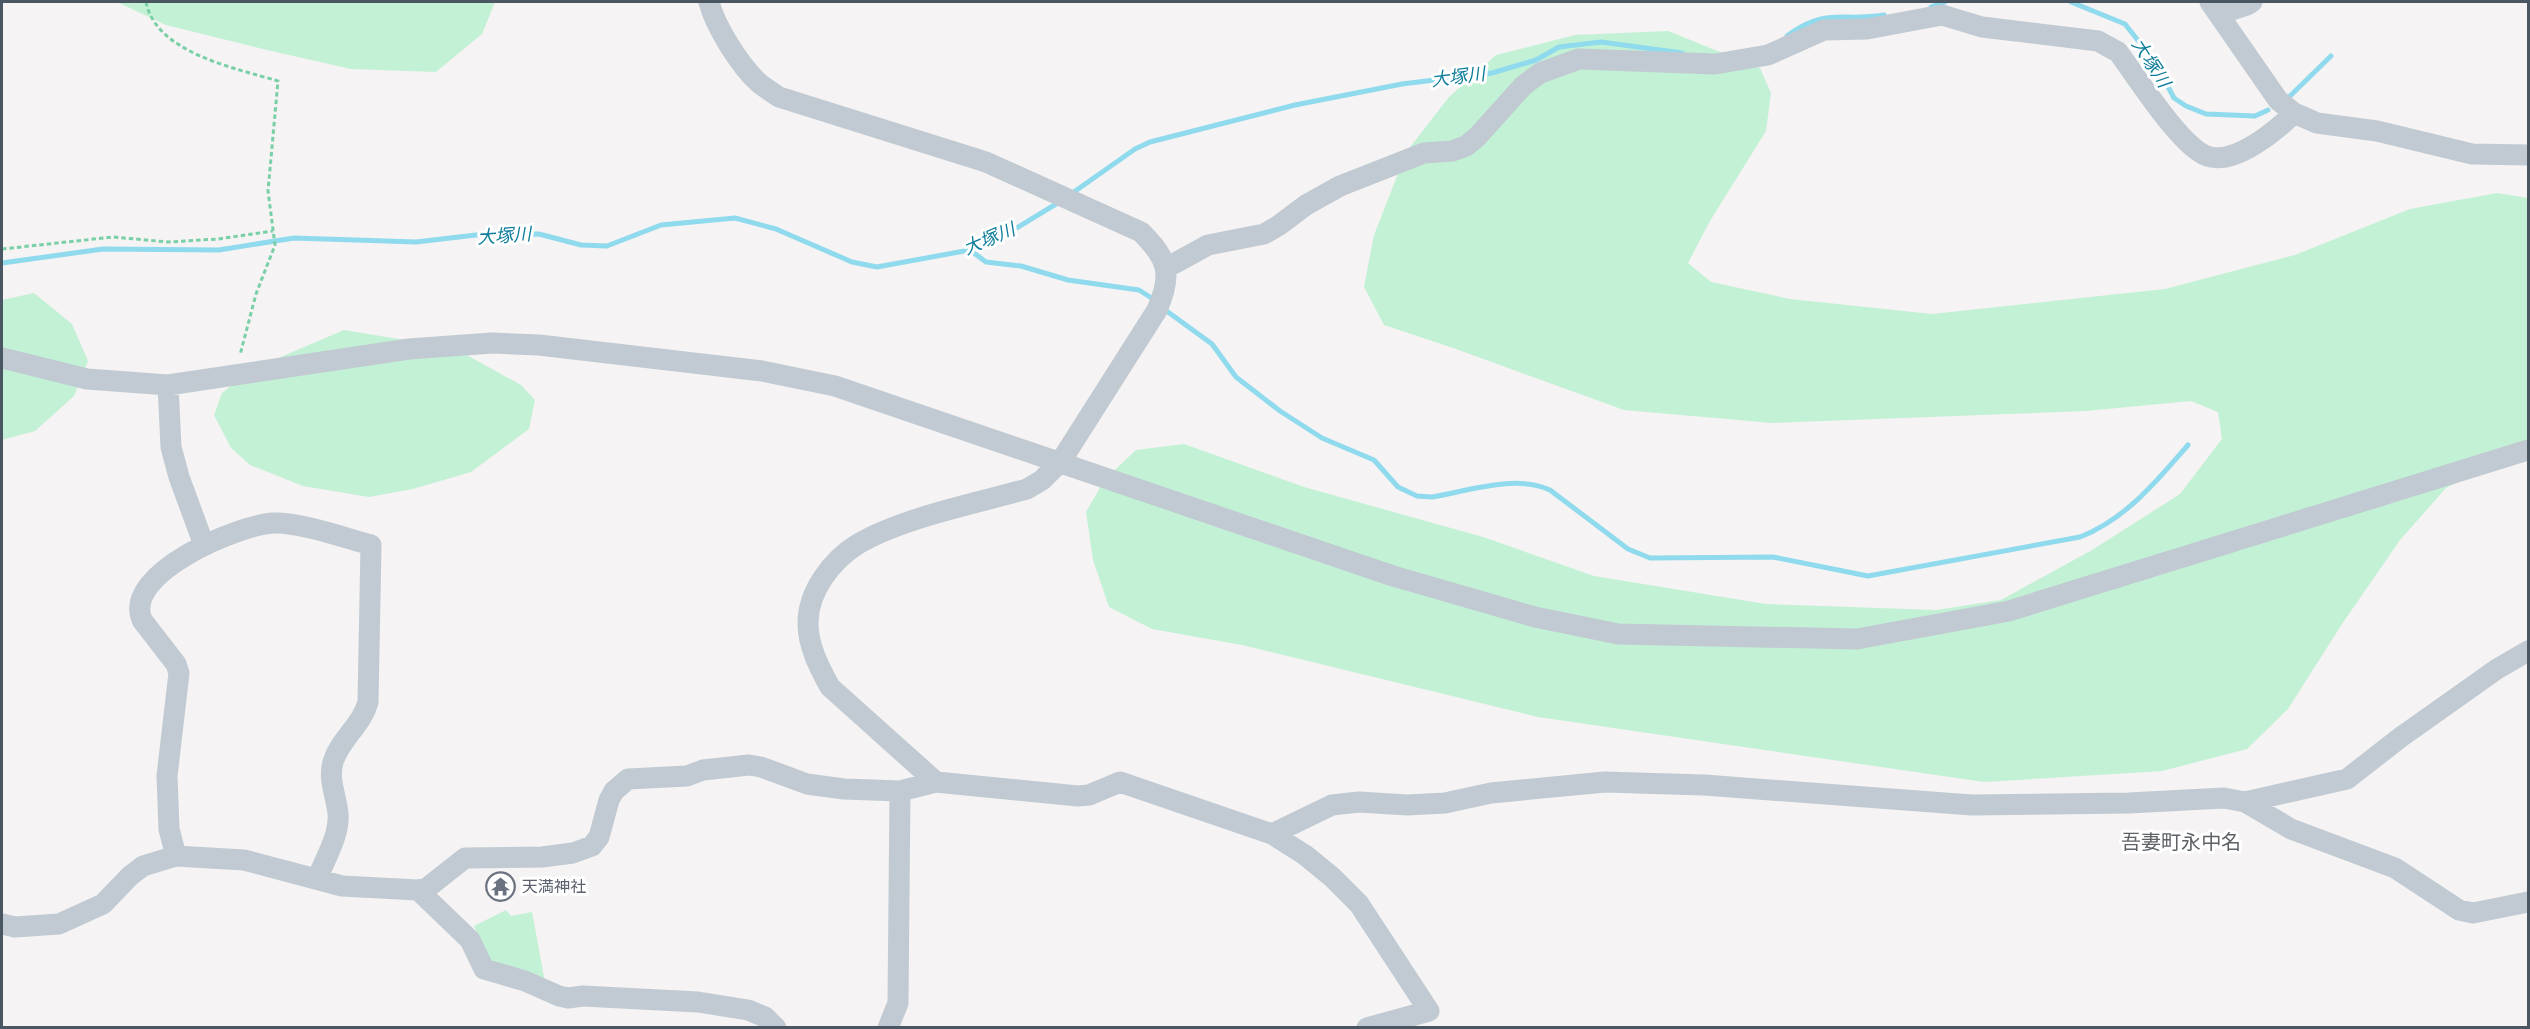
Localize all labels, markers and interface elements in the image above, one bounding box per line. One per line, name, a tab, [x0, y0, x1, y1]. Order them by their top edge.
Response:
water label: 大塚川	[2127, 34, 2176, 93]
water label: 大塚川	[1430, 63, 1488, 91]
water label: 大塚川	[960, 218, 1020, 260]
water label: 大塚川	[476, 223, 534, 249]
district label: 吾妻町永中名	[2121, 830, 2241, 854]
temple icon: 天満神社	[485, 870, 517, 902]
place label: 天満神社	[522, 877, 586, 896]

